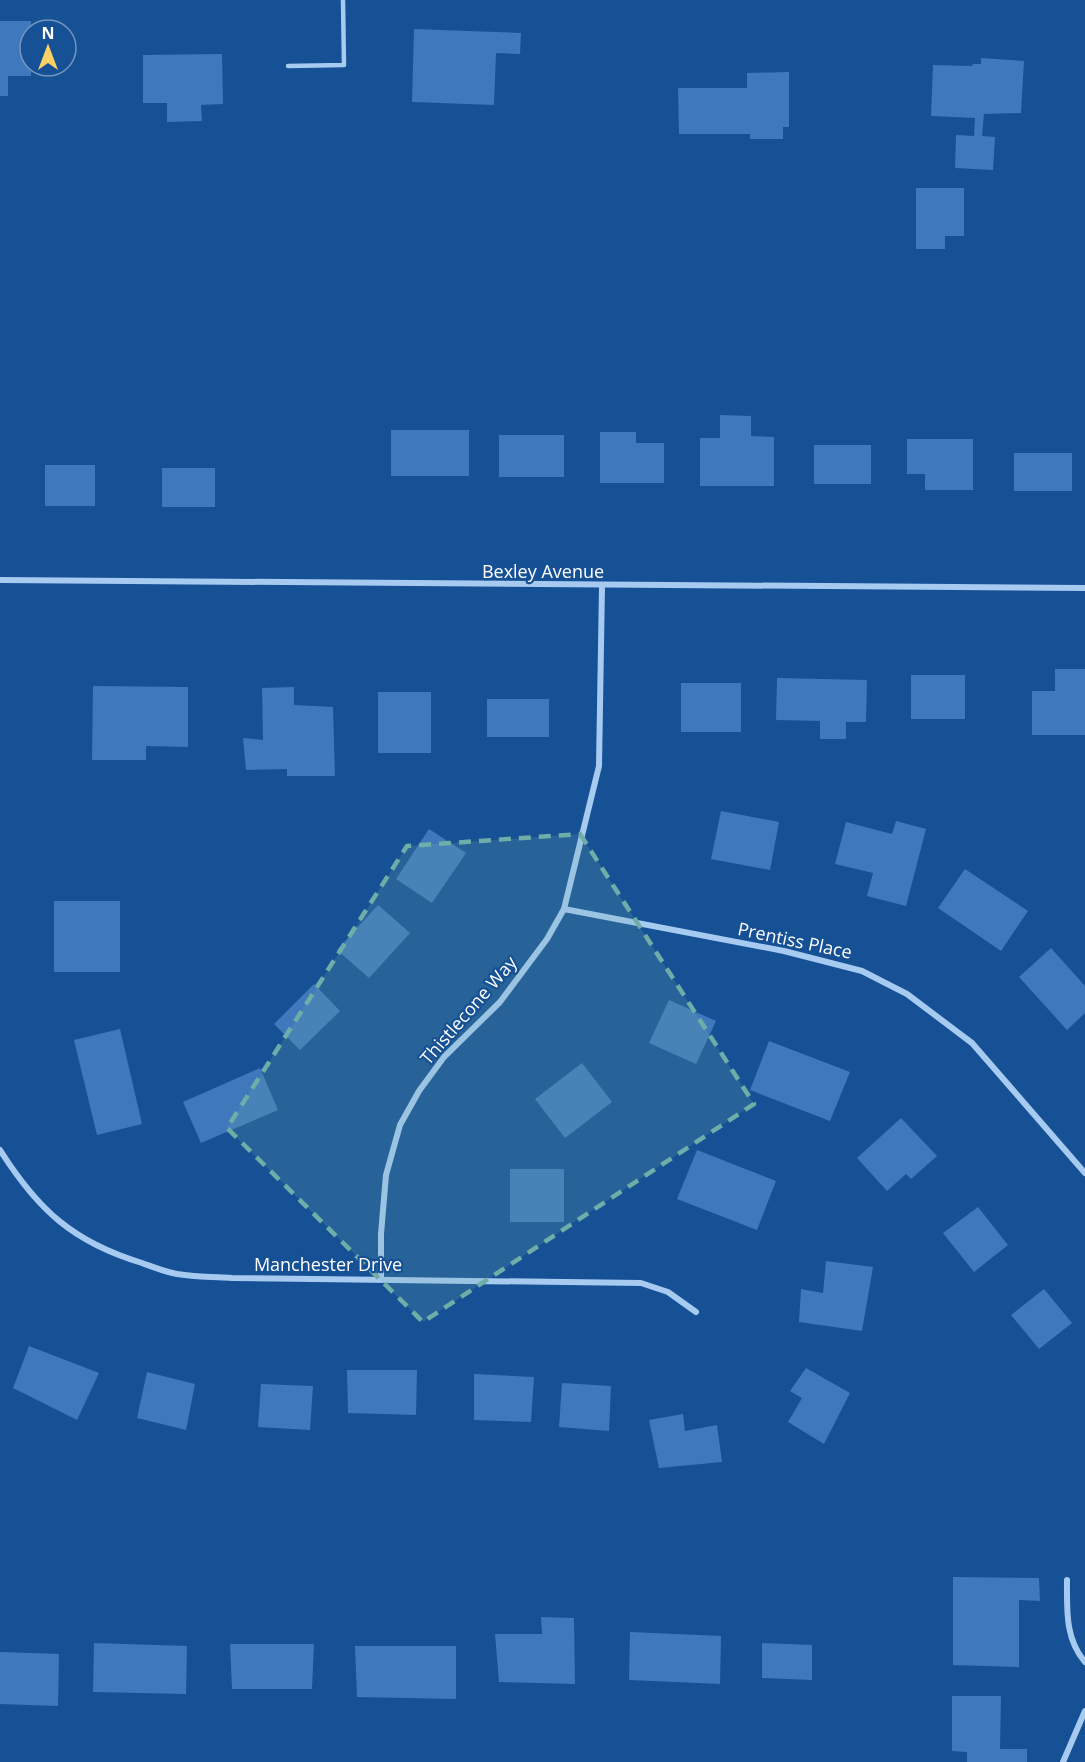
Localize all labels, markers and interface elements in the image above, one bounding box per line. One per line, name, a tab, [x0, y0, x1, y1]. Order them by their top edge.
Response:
north arrow	[18, 18, 78, 78]
text: N	[41, 22, 55, 44]
street label: Bexley Avenue	[482, 559, 604, 583]
street label: Prentiss Place	[736, 916, 854, 964]
street label: Thistlecone Way	[414, 950, 522, 1069]
street label: Manchester Drive	[254, 1252, 402, 1276]

